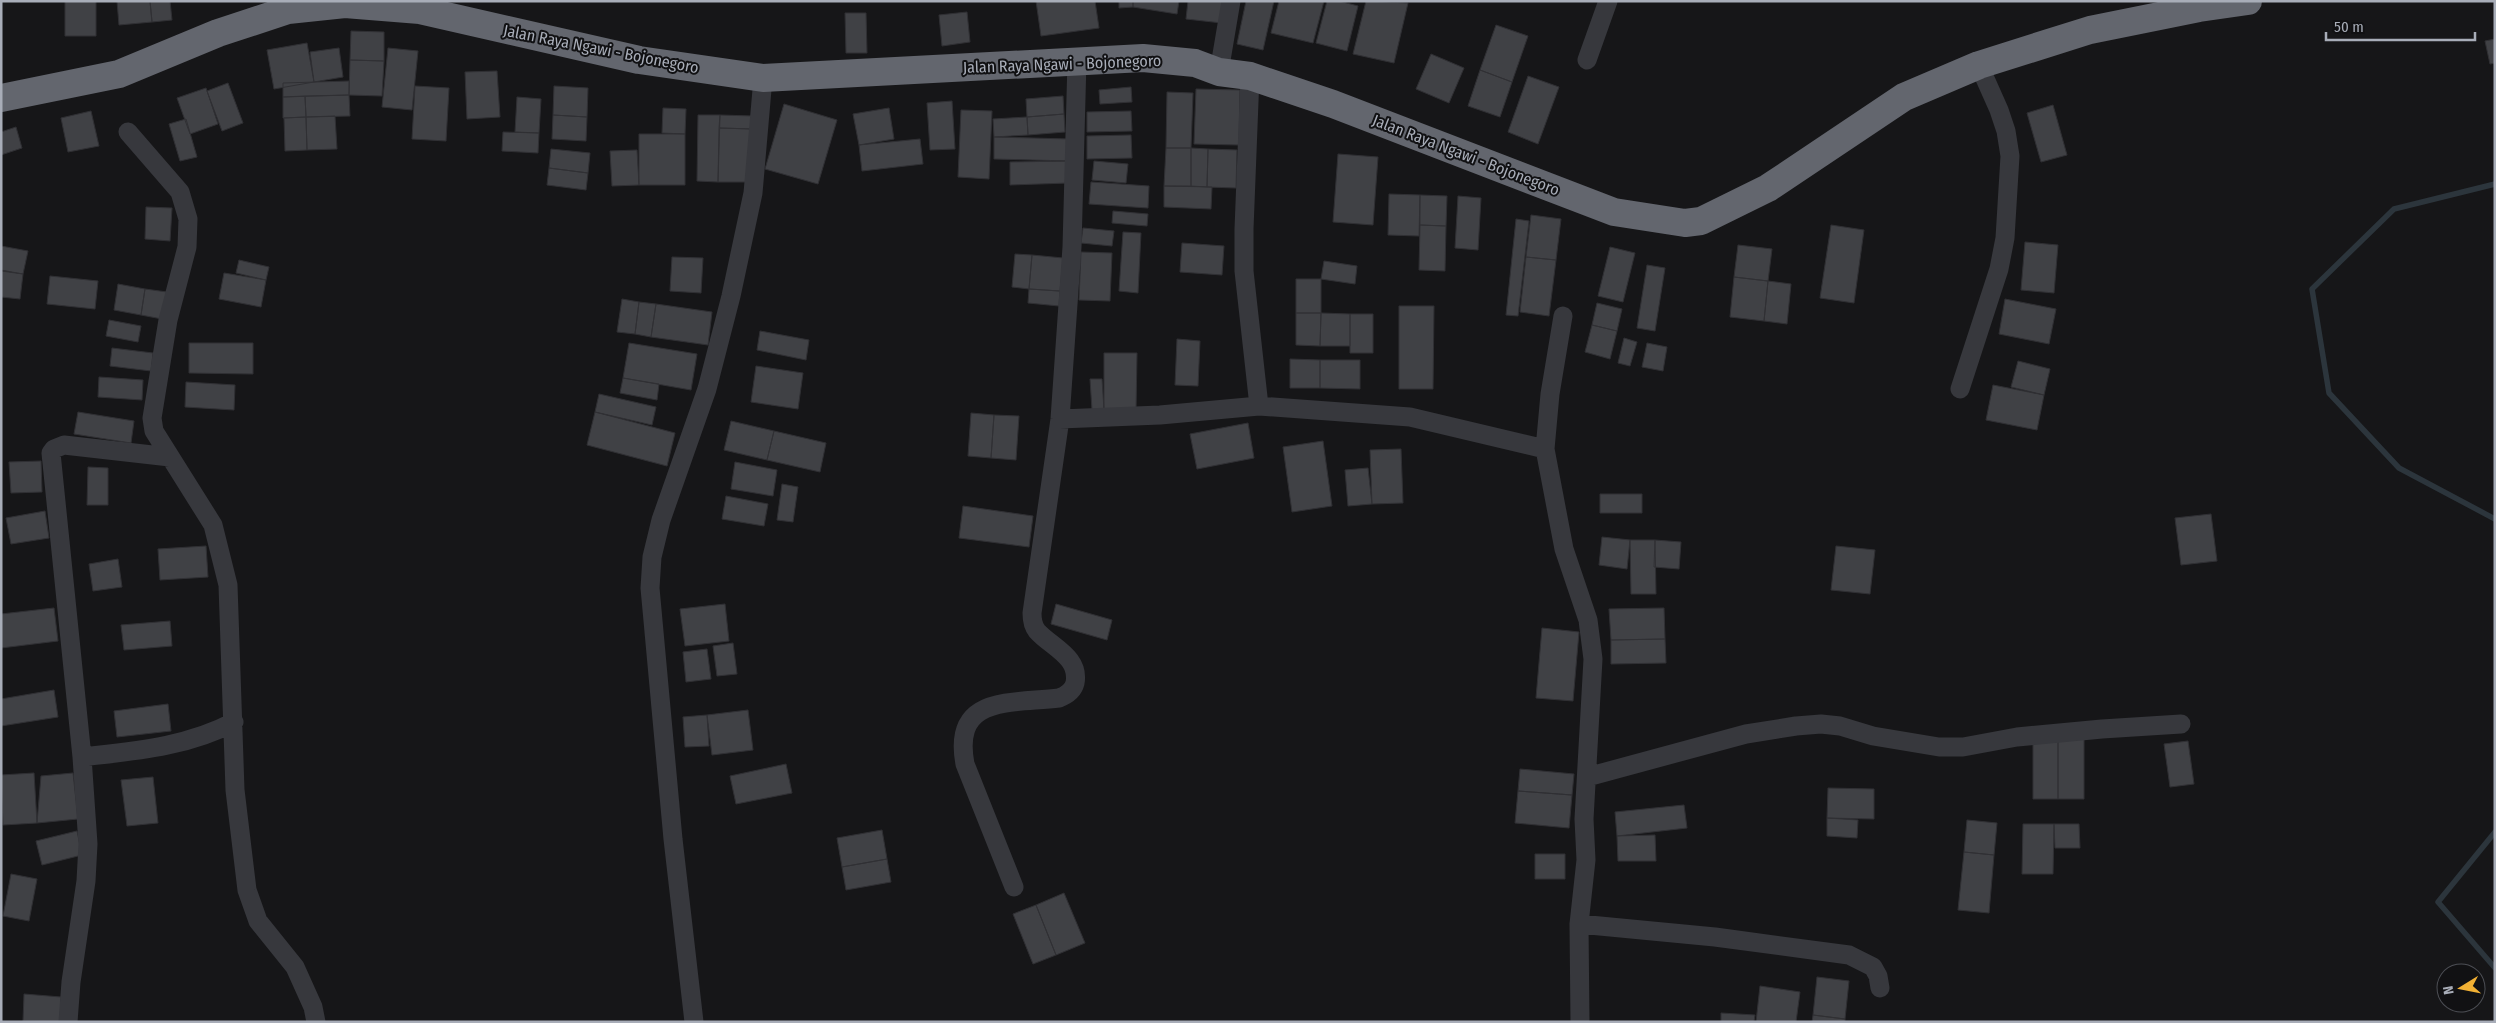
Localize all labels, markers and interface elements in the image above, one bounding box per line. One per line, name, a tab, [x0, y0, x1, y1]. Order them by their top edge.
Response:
scale bar	[2326, 10, 2475, 42]
text: 50 m	[2334, 18, 2364, 36]
street label: Jalan Raya Ngawi - Bojonegoro	[502, 21, 700, 77]
street label: Jalan Raya Ngawi - Bojonegoro	[962, 51, 1162, 77]
street label: Jalan Raya Ngawi - Bojonegoro	[1370, 111, 1562, 199]
north arrow	[2436, 963, 2486, 1013]
text: N	[2440, 985, 2458, 996]

